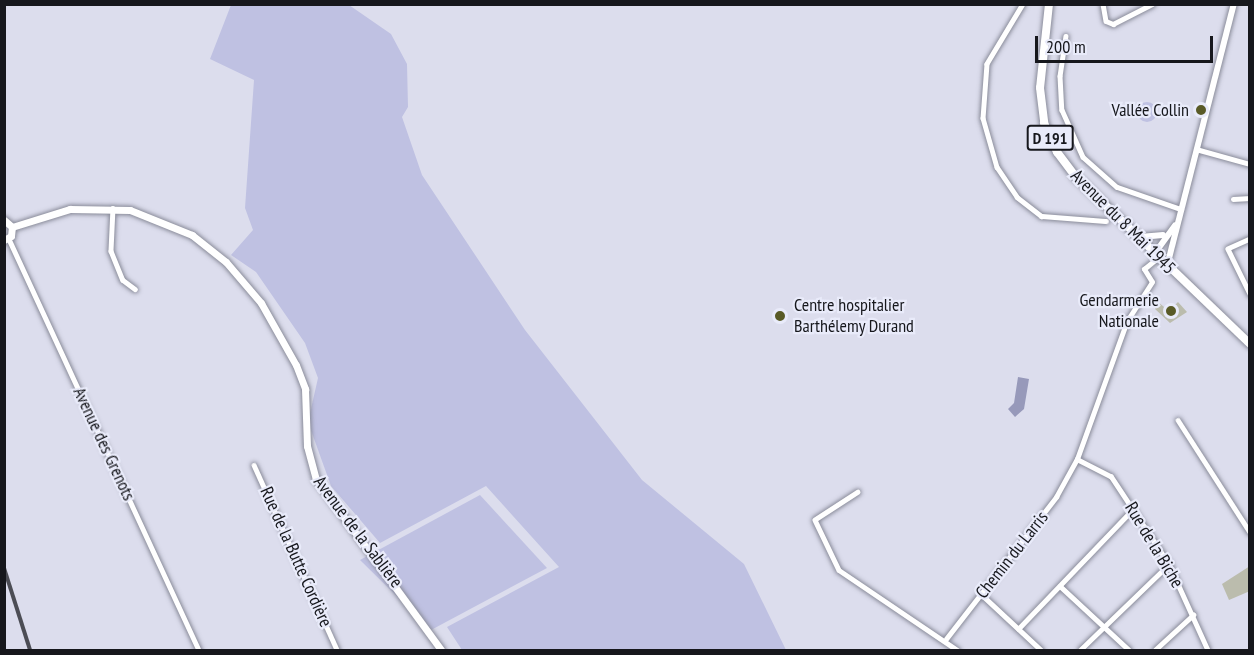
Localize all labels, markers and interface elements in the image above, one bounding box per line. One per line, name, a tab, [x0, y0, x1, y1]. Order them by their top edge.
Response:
scale bar	[1038, 24, 1216, 62]
text: 200 m	[1046, 35, 1086, 58]
place label: Vallée Collin	[1112, 99, 1189, 121]
marker: Vallée Collin	[1194, 103, 1208, 117]
road number: D 191	[1026, 125, 1074, 151]
street label: Avenue du 8 Mai 1945	[1066, 165, 1180, 279]
place label: Gendarmerie Nationale	[1079, 290, 1159, 332]
place label: Centre hospitalier Barthélemy Durand	[794, 295, 914, 338]
marker: Gendarmerie Nationale	[1164, 304, 1178, 318]
marker: Centre hospitalier Barthélemy Durand	[771, 307, 789, 325]
street label: Avenue des Grenots	[68, 384, 140, 504]
street label: Avenue de la Sablière	[309, 472, 407, 592]
street label: Rue de la Butte Cordière	[255, 484, 337, 630]
street label: Rue de la Biche	[1120, 498, 1188, 592]
street label: Chemin du Larris	[971, 507, 1053, 603]

